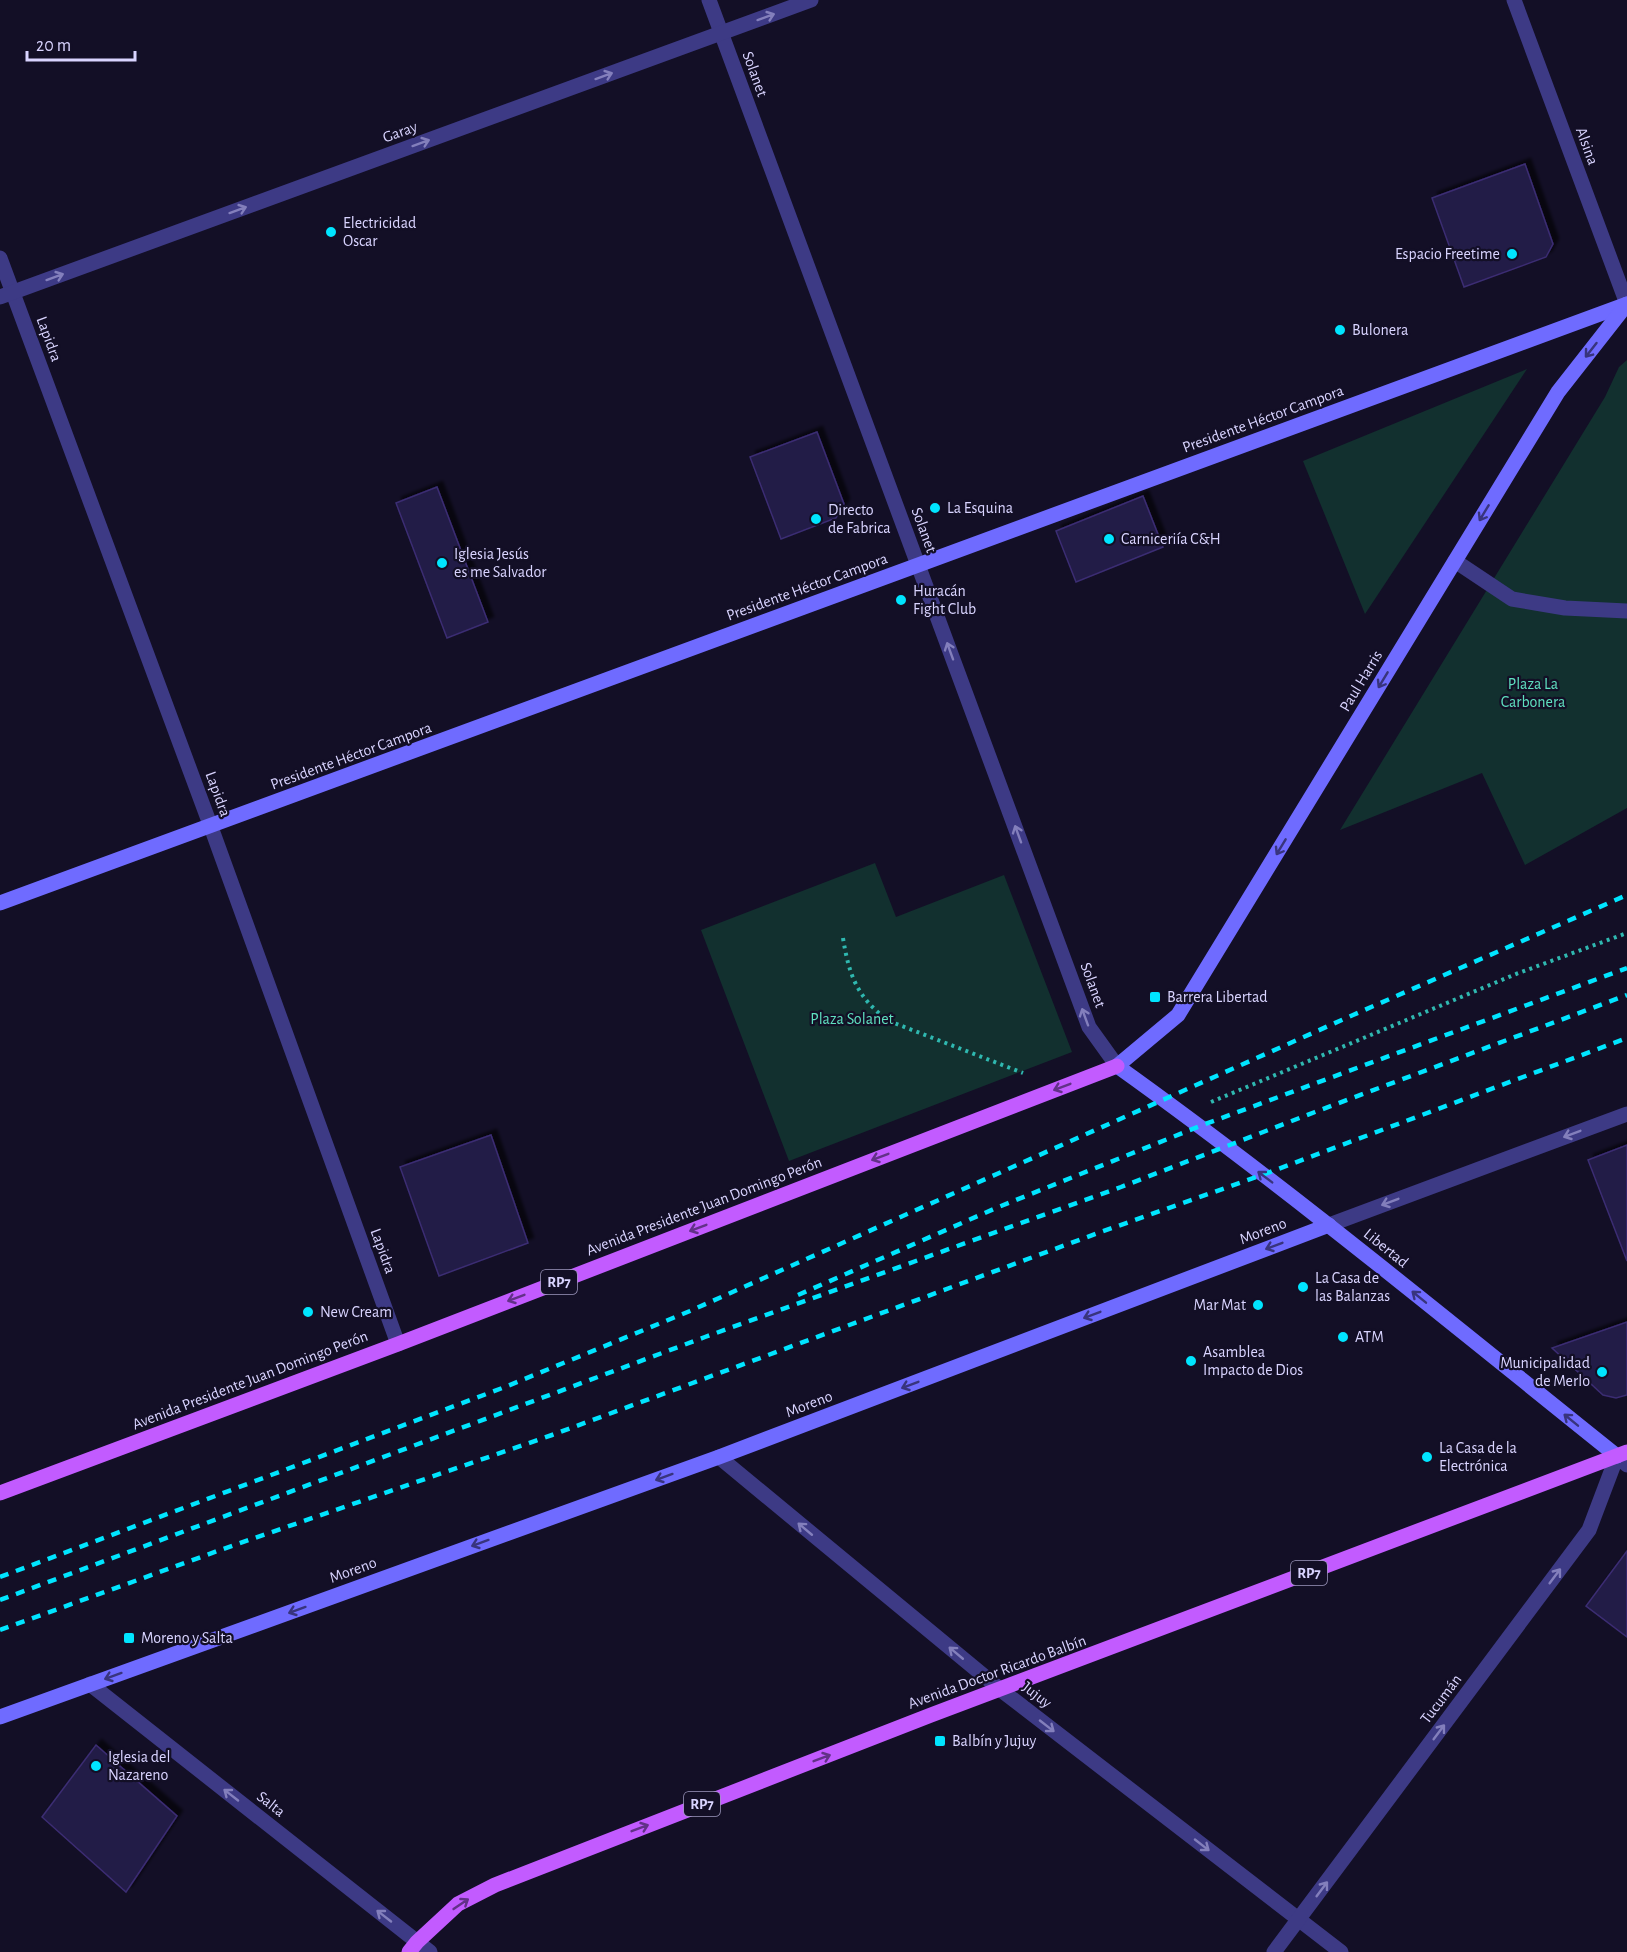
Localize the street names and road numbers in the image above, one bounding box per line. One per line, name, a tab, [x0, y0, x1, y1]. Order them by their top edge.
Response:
street label: Solanet	[739, 49, 771, 99]
street label: Garay	[380, 118, 420, 147]
street label: Alsina	[1573, 125, 1601, 167]
street label: Lapidra	[33, 314, 65, 364]
street label: Presidente Héctor Campora	[1180, 382, 1346, 456]
street label: Solanet	[908, 505, 940, 555]
street label: Presidente Héctor Campora	[724, 550, 890, 624]
street label: Paul Harris	[1337, 648, 1385, 714]
street label: Presidente Héctor Campora	[268, 719, 434, 793]
street label: Lapidra	[202, 769, 234, 819]
street label: Solanet	[1077, 960, 1109, 1010]
street label: Avenida Presidente Juan Domingo Perón	[584, 1154, 824, 1258]
street label: Moreno	[1237, 1215, 1289, 1247]
street label: Libertad	[1361, 1225, 1411, 1271]
street label: Lapidra	[367, 1226, 399, 1276]
road number: RP7	[541, 1270, 577, 1294]
street label: Avenida Presidente Juan Domingo Perón	[130, 1328, 370, 1432]
street label: Moreno	[783, 1388, 835, 1420]
street label: Moreno	[327, 1554, 379, 1586]
road number: RP7	[1291, 1561, 1327, 1585]
street label: Avenida Doctor Ricardo Balbín	[906, 1632, 1088, 1712]
street label: Tucumán	[1417, 1671, 1465, 1727]
street label: Jujuy	[1019, 1679, 1055, 1712]
street label: Salta	[254, 1788, 288, 1820]
road number: RP7	[684, 1792, 720, 1816]

